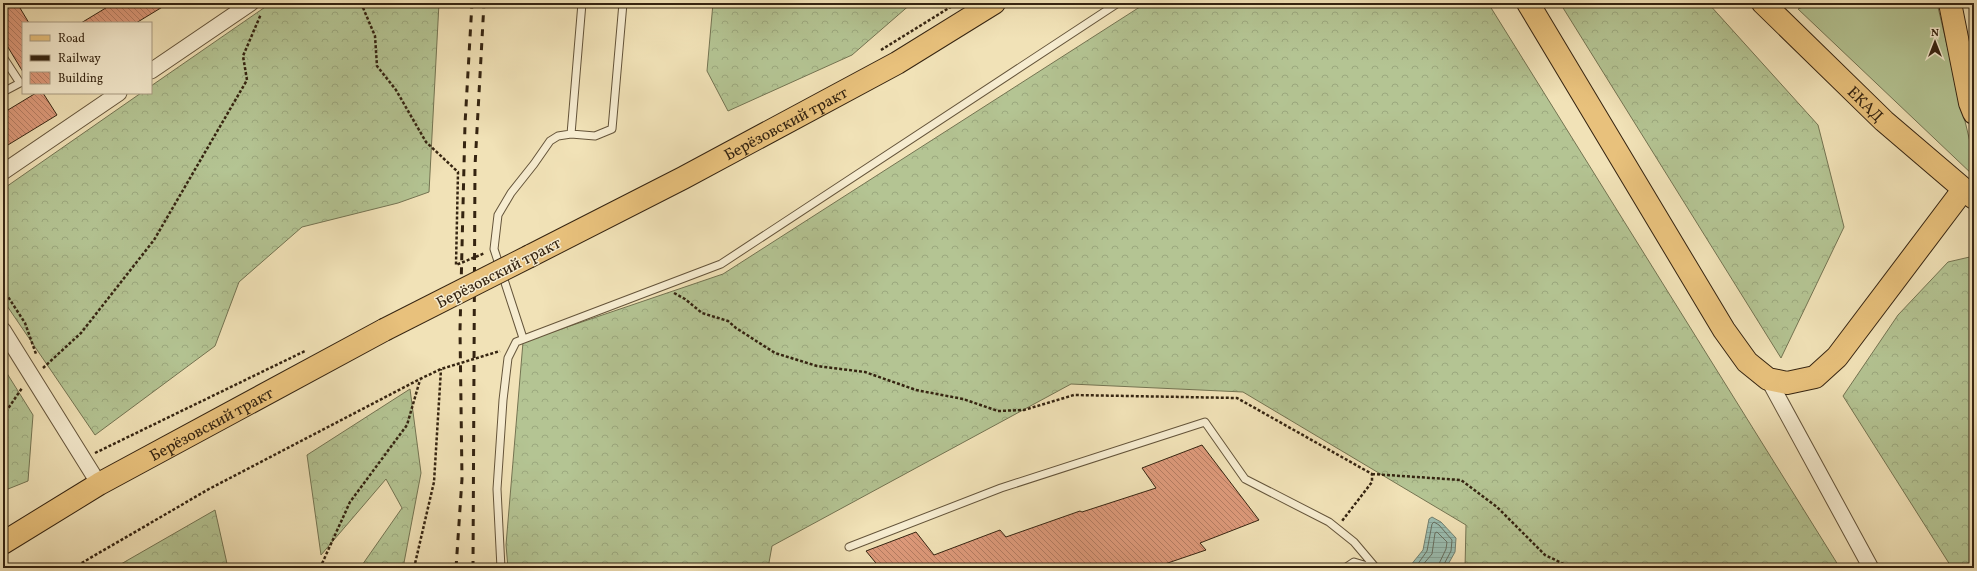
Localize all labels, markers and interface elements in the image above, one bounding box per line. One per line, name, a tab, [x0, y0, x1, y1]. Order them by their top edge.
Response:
legend	[22, 22, 152, 94]
north arrow	[1915, 22, 1955, 62]
text: N	[1931, 26, 1939, 41]
text: Road	[58, 31, 85, 47]
text: Railway	[58, 51, 101, 67]
text: Building	[58, 71, 103, 87]
street label: Берёзовский тракт	[721, 82, 852, 167]
street label: ЕКАД	[1841, 82, 1888, 128]
street label: Берёзовский тракт	[433, 233, 565, 315]
street label: Берёзовский тракт	[146, 383, 278, 468]

